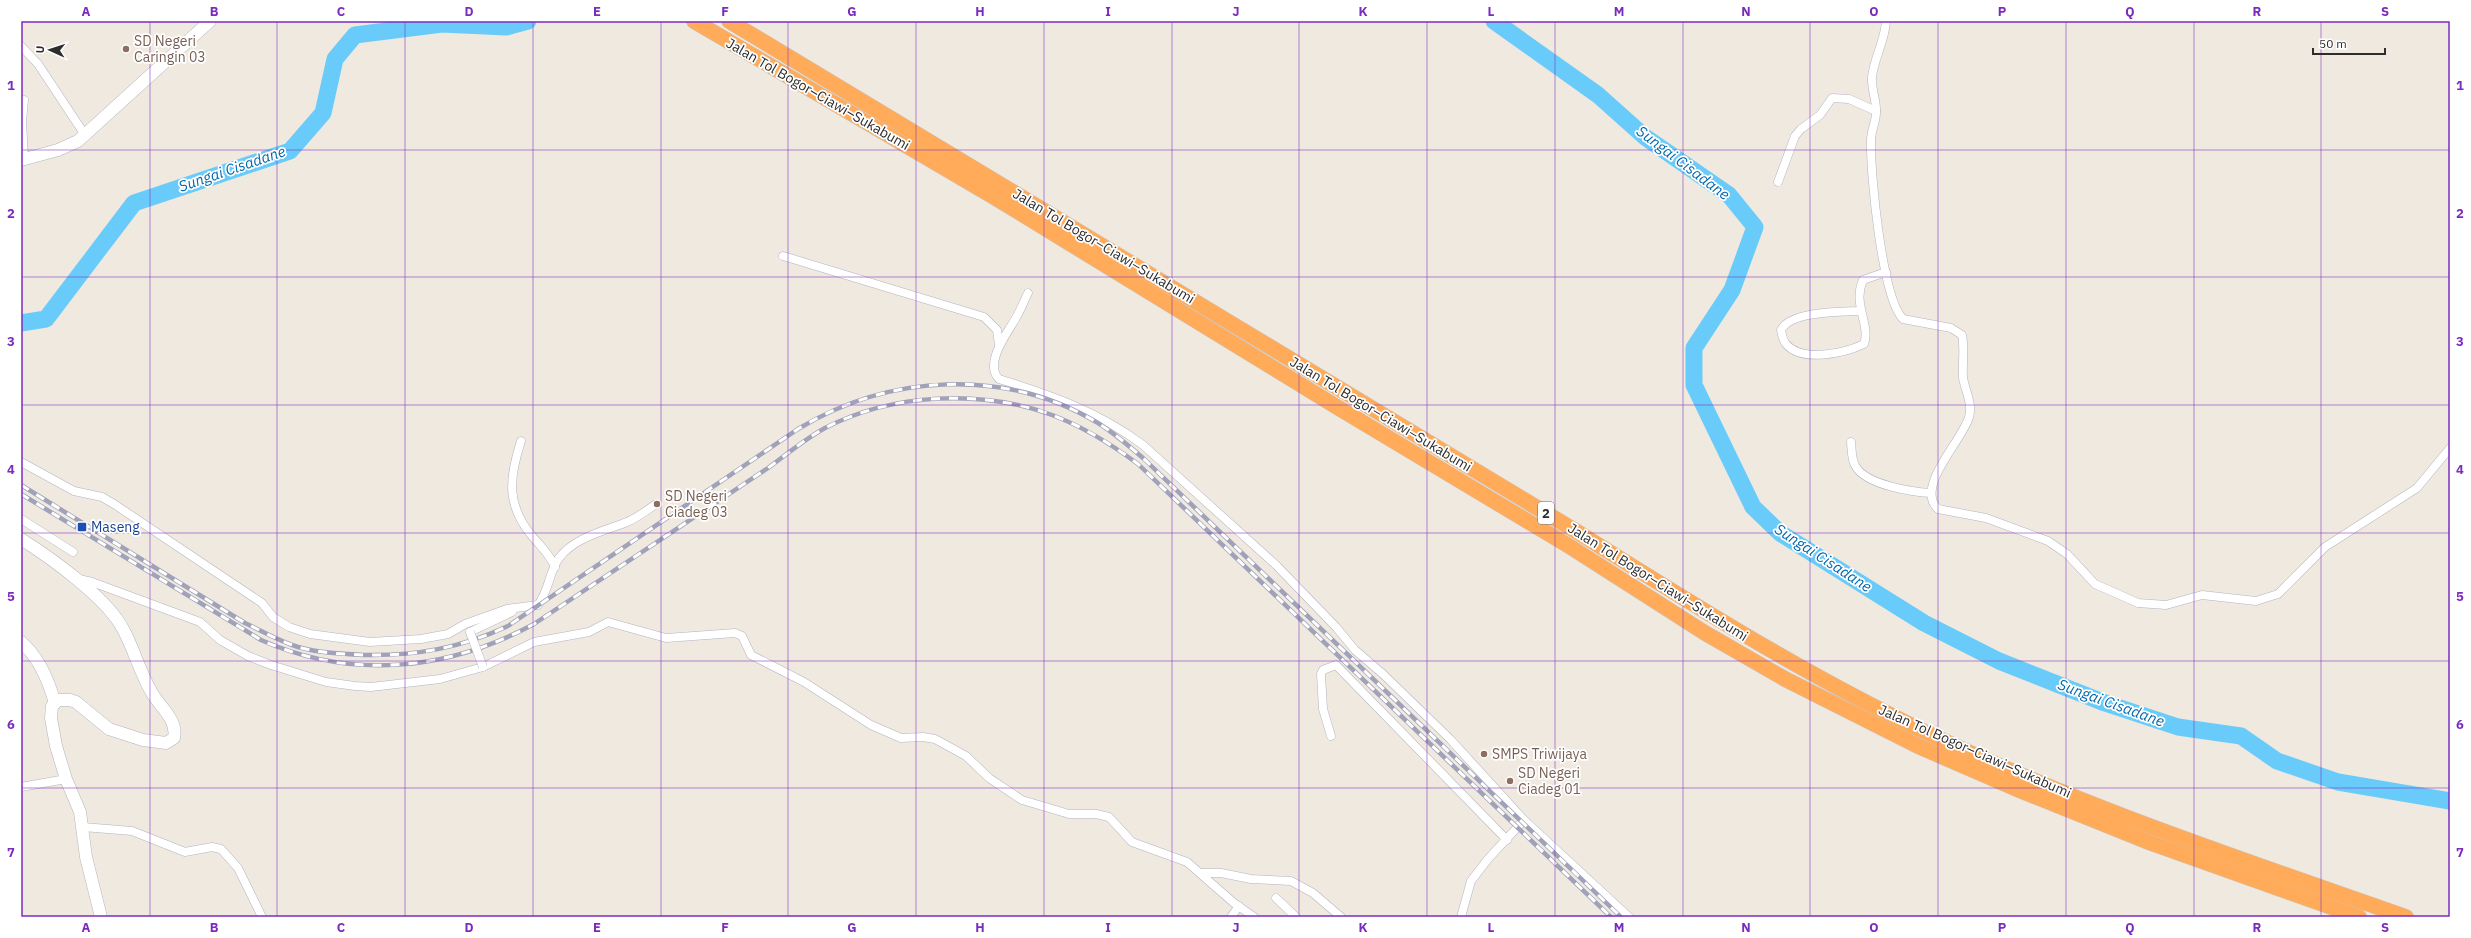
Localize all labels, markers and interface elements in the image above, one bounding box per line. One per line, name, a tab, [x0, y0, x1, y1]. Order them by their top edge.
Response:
text: A	[82, 3, 91, 20]
text: B	[210, 3, 219, 20]
text: C	[337, 3, 346, 20]
text: D	[464, 3, 474, 20]
text: E	[593, 3, 601, 20]
text: F	[721, 3, 729, 20]
text: G	[847, 3, 857, 20]
text: H	[975, 3, 985, 20]
text: I	[1105, 3, 1111, 20]
text: J	[1232, 3, 1240, 20]
text: K	[1358, 3, 1368, 20]
text: L	[1488, 3, 1495, 20]
text: M	[1614, 3, 1624, 20]
text: N	[1741, 3, 1751, 20]
text: O	[1869, 3, 1879, 20]
text: P	[1998, 3, 2007, 20]
text: Q	[2125, 3, 2135, 20]
text: R	[2253, 3, 2262, 20]
text: S	[2381, 3, 2389, 20]
north arrow	[30, 30, 70, 70]
scale bar	[2313, 30, 2385, 56]
place label: SD Negeri Caringin 03	[134, 32, 206, 66]
street label: Jalan Tol Bogor–Ciawi–Sukabumi	[723, 34, 913, 154]
text: 50 m	[2319, 36, 2347, 51]
marker: SD Negeri Caringin 03	[121, 44, 131, 54]
text: U	[33, 45, 47, 54]
text: 1	[7, 77, 15, 94]
text: 1	[2456, 77, 2464, 94]
water label: Sungai Cisadane	[1633, 121, 1734, 204]
water label: Sungai Cisadane	[176, 141, 288, 196]
street label: Jalan Tol Bogor–Ciawi–Sukabumi	[1010, 184, 1198, 308]
text: 2	[7, 205, 15, 222]
text: 2	[2456, 205, 2464, 222]
text: 3	[7, 333, 15, 350]
text: 3	[2456, 333, 2464, 350]
street label: Jalan Tol Bogor–Ciawi–Sukabumi	[1287, 352, 1475, 476]
text: 4	[7, 461, 15, 478]
text: 4	[2456, 461, 2464, 478]
place label: SD Negeri Ciadeg 03	[665, 487, 728, 521]
marker: SD Negeri Ciadeg 03	[652, 499, 662, 509]
road number: 2	[1538, 502, 1554, 524]
place label: Maseng	[91, 518, 140, 536]
street label: Jalan Tol Bogor–Ciawi–Sukabumi	[1565, 519, 1751, 645]
water label: Sungai Cisadane	[1771, 519, 1876, 596]
marker: Maseng	[76, 521, 88, 533]
text: 5	[7, 588, 15, 605]
text: 5	[2456, 588, 2464, 605]
water label: Sungai Cisadane	[2055, 674, 2167, 731]
street label: Jalan Tol Bogor–Ciawi–Sukabumi	[1876, 700, 2074, 802]
text: 6	[7, 716, 15, 733]
text: 6	[2456, 716, 2464, 733]
place label: SMPS Triwijaya	[1492, 745, 1587, 763]
marker: SMPS Triwijaya	[1479, 749, 1489, 759]
place label: SD Negeri Ciadeg 01	[1518, 764, 1581, 798]
marker: SD Negeri Ciadeg 01	[1505, 776, 1515, 786]
text: 7	[7, 844, 15, 861]
text: 7	[2456, 844, 2464, 861]
text: A	[82, 919, 91, 936]
text: B	[210, 919, 219, 936]
text: C	[337, 919, 346, 936]
text: D	[464, 919, 474, 936]
text: E	[593, 919, 601, 936]
text: F	[721, 919, 729, 936]
text: G	[847, 919, 857, 936]
text: H	[975, 919, 985, 936]
text: I	[1105, 919, 1111, 936]
text: J	[1232, 919, 1240, 936]
text: K	[1358, 919, 1368, 936]
text: L	[1488, 919, 1495, 936]
text: M	[1614, 919, 1624, 936]
text: N	[1741, 919, 1751, 936]
text: O	[1869, 919, 1879, 936]
text: P	[1998, 919, 2007, 936]
text: Q	[2125, 919, 2135, 936]
text: R	[2253, 919, 2262, 936]
text: S	[2381, 919, 2389, 936]

